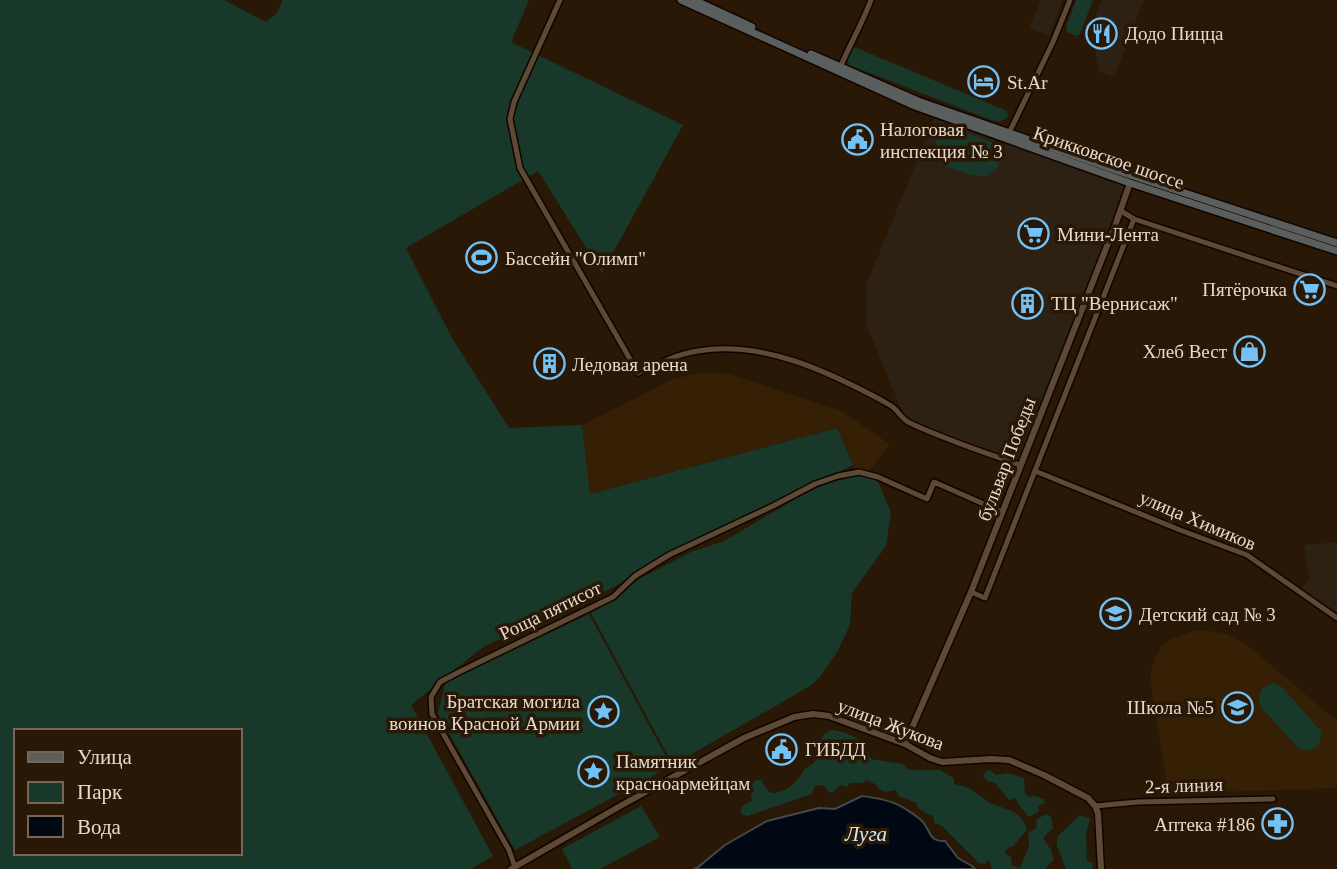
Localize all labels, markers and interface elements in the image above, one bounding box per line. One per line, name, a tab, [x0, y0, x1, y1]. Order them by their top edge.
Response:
restaurant icon: Додо Пицца	[1085, 16, 1119, 50]
place label: Додо Пицца	[1125, 23, 1224, 44]
hotel icon: St.Ar	[967, 65, 1001, 99]
place label: St.Ar	[1007, 72, 1048, 93]
place label: Налоговая инспекция № 3	[880, 119, 1003, 162]
street label: Крикковское шоссе	[1031, 122, 1187, 193]
public building icon: Налоговая инспекция № 3	[840, 123, 874, 157]
supermarket icon: Мини-Лента	[1017, 217, 1051, 251]
place label: Мини-Лента	[1057, 224, 1160, 245]
sports icon: Бассейн "Олимп"	[465, 241, 499, 275]
place label: Бассейн "Олимп"	[505, 248, 646, 269]
supermarket icon: Пятёрочка	[1293, 272, 1327, 306]
place label: Пятёрочка	[1202, 279, 1288, 300]
building icon: ТЦ "Вернисаж"	[1011, 286, 1045, 320]
place label: ТЦ "Вернисаж"	[1051, 293, 1178, 314]
shop icon: Хлеб Вест	[1233, 334, 1267, 368]
place label: Хлеб Вест	[1143, 341, 1228, 362]
building icon: Ледовая арена	[532, 347, 566, 381]
place label: Ледовая арена	[572, 354, 688, 375]
street label: бульвар Победы	[973, 394, 1040, 524]
street label: улица Химиков	[1136, 486, 1259, 554]
street label: Роща пятисот	[496, 576, 605, 644]
school or university icon: Детский сад № 3	[1099, 597, 1133, 631]
place label: Детский сад № 3	[1139, 604, 1276, 625]
school or university icon: Школа №5	[1220, 690, 1254, 724]
place label: Братская могила воинов Красной Армии	[389, 691, 581, 734]
place icon: Братская могила воинов Красной Армии	[586, 695, 620, 729]
street label: улица Жукова	[835, 695, 947, 755]
place label: Школа №5	[1127, 697, 1214, 718]
legend	[14, 729, 242, 855]
public building icon: ГИБДД	[765, 732, 799, 766]
place label: ГИБДД	[805, 739, 866, 760]
text: Улица	[77, 745, 132, 769]
place label: Памятник красноармейцам	[616, 751, 750, 794]
place icon: Памятник красноармейцам	[576, 755, 610, 789]
street label: 2-я линия	[1145, 774, 1224, 797]
text: Парк	[77, 780, 123, 804]
pharmacy icon: Аптека #186	[1261, 807, 1295, 841]
place label: Аптека #186	[1154, 814, 1255, 835]
text: Вода	[77, 815, 122, 839]
water label: Луга	[844, 822, 887, 846]

